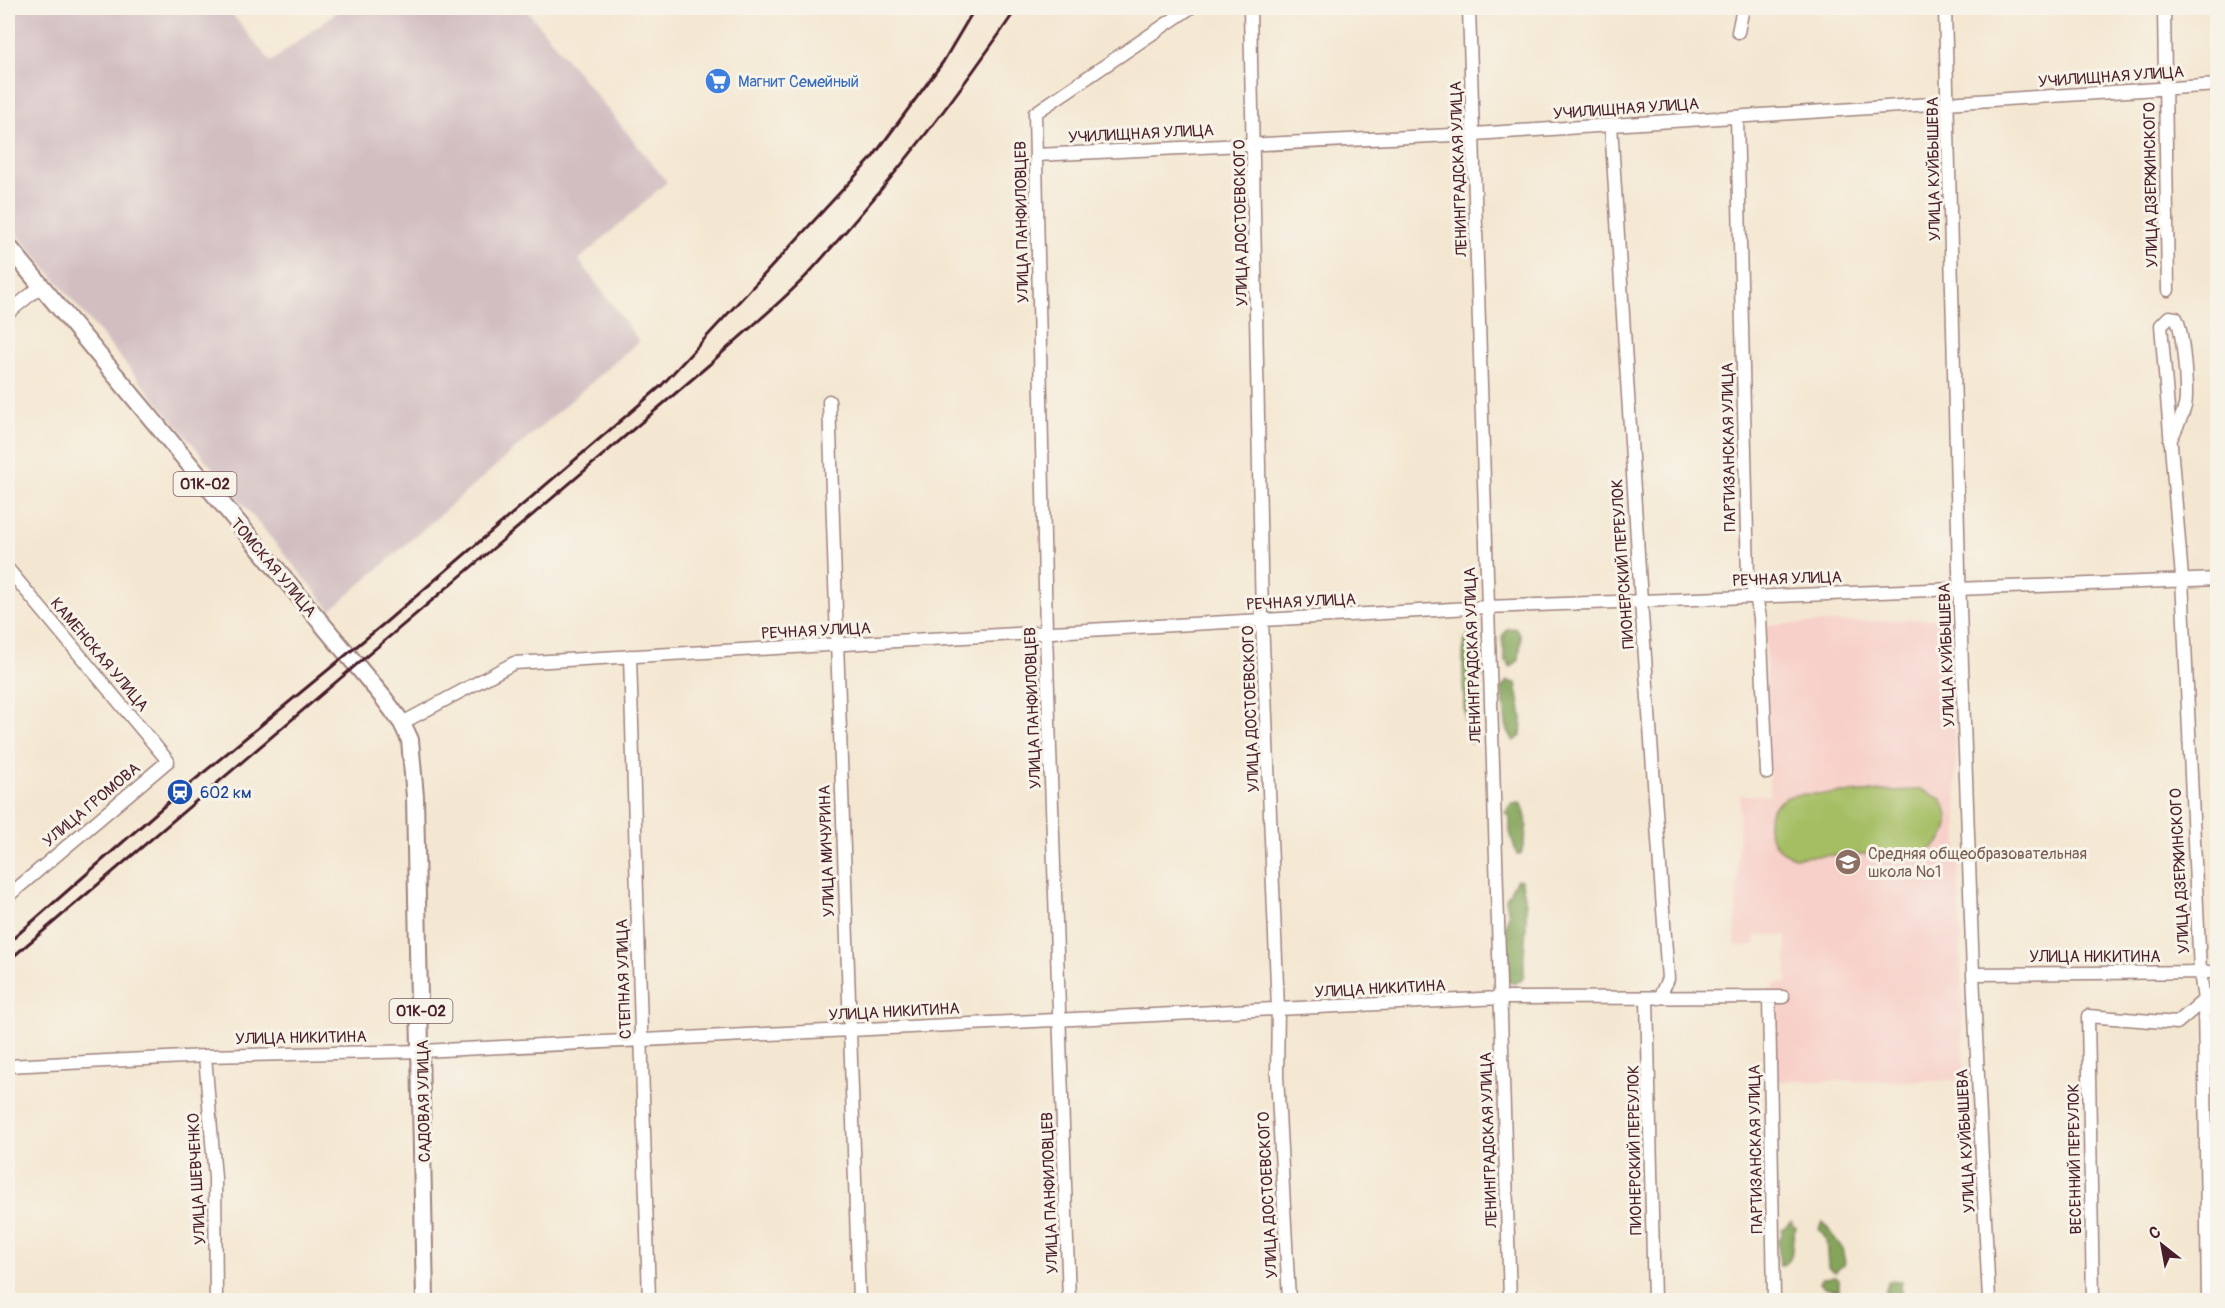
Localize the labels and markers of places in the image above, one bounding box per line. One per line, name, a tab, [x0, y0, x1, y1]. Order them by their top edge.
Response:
supermarket icon: Магнит Семейный	[703, 66, 733, 96]
place label: Магнит Семейный	[738, 72, 859, 92]
station icon: 602 км	[165, 777, 195, 807]
place label: 602 км	[200, 783, 251, 803]
place label: Средняя общеобразовательная школа №1	[1868, 844, 2087, 882]
school or university icon: Средняя общеобразовательная школа №1	[1833, 847, 1863, 877]

